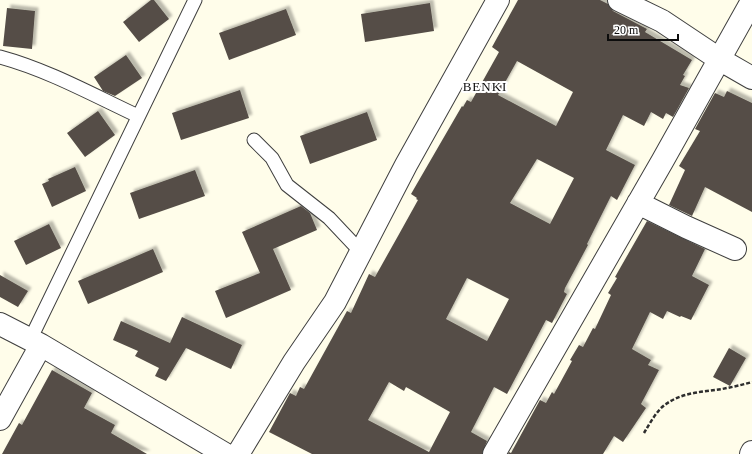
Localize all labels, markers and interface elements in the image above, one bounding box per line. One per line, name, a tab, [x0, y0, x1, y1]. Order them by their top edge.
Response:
scale bar	[608, 16, 678, 42]
text: 20 m	[614, 23, 639, 37]
district label: BENKI	[463, 79, 507, 94]

